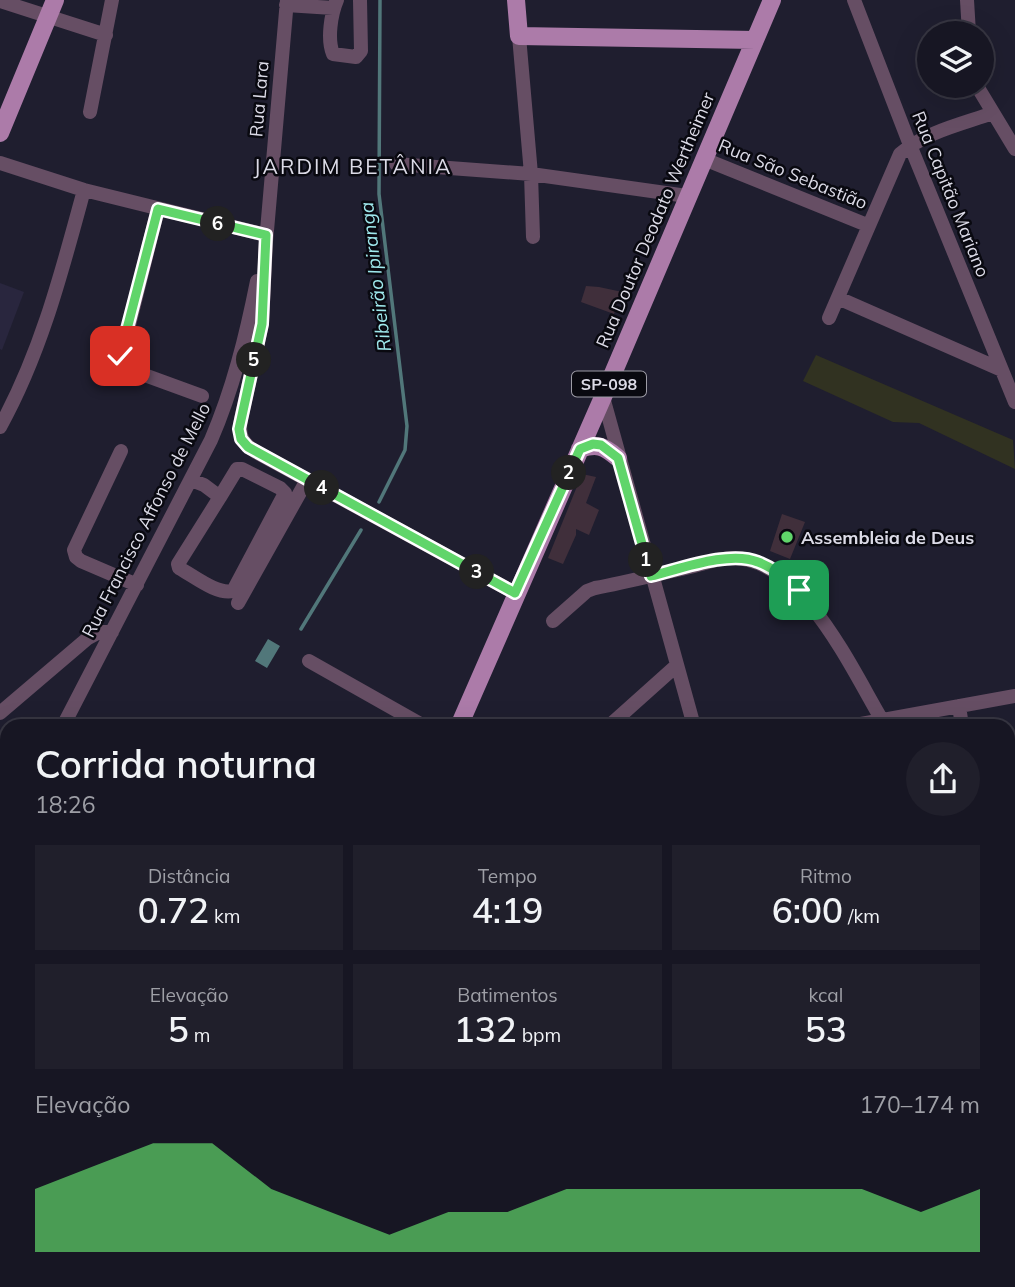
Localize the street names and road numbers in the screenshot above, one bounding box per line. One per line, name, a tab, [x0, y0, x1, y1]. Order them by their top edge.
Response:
street label: Rua Lara	[244, 60, 274, 138]
street label: Rua Doutor Deodato Wertheimer	[591, 88, 720, 351]
street label: Rua Capitão Mariano	[907, 108, 995, 280]
street label: Rua São Sebastião	[715, 134, 871, 214]
road number: SP-098	[572, 372, 646, 396]
street label: Rua Francisco Affonso de Mello	[77, 399, 215, 641]

